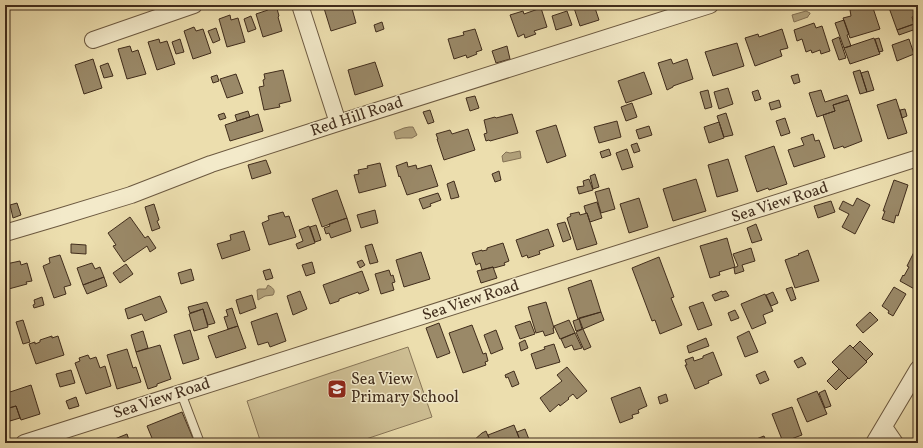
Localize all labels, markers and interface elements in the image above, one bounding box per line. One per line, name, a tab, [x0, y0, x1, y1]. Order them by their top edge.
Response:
street label: Red Hill Road	[308, 92, 406, 142]
street label: Sea View Road	[729, 177, 831, 229]
street label: Sea View Road	[420, 275, 522, 327]
place label: Sea View Primary School	[351, 369, 459, 409]
street label: Sea View Road	[111, 373, 213, 425]
school or university icon: Sea View Primary School	[326, 378, 348, 400]

